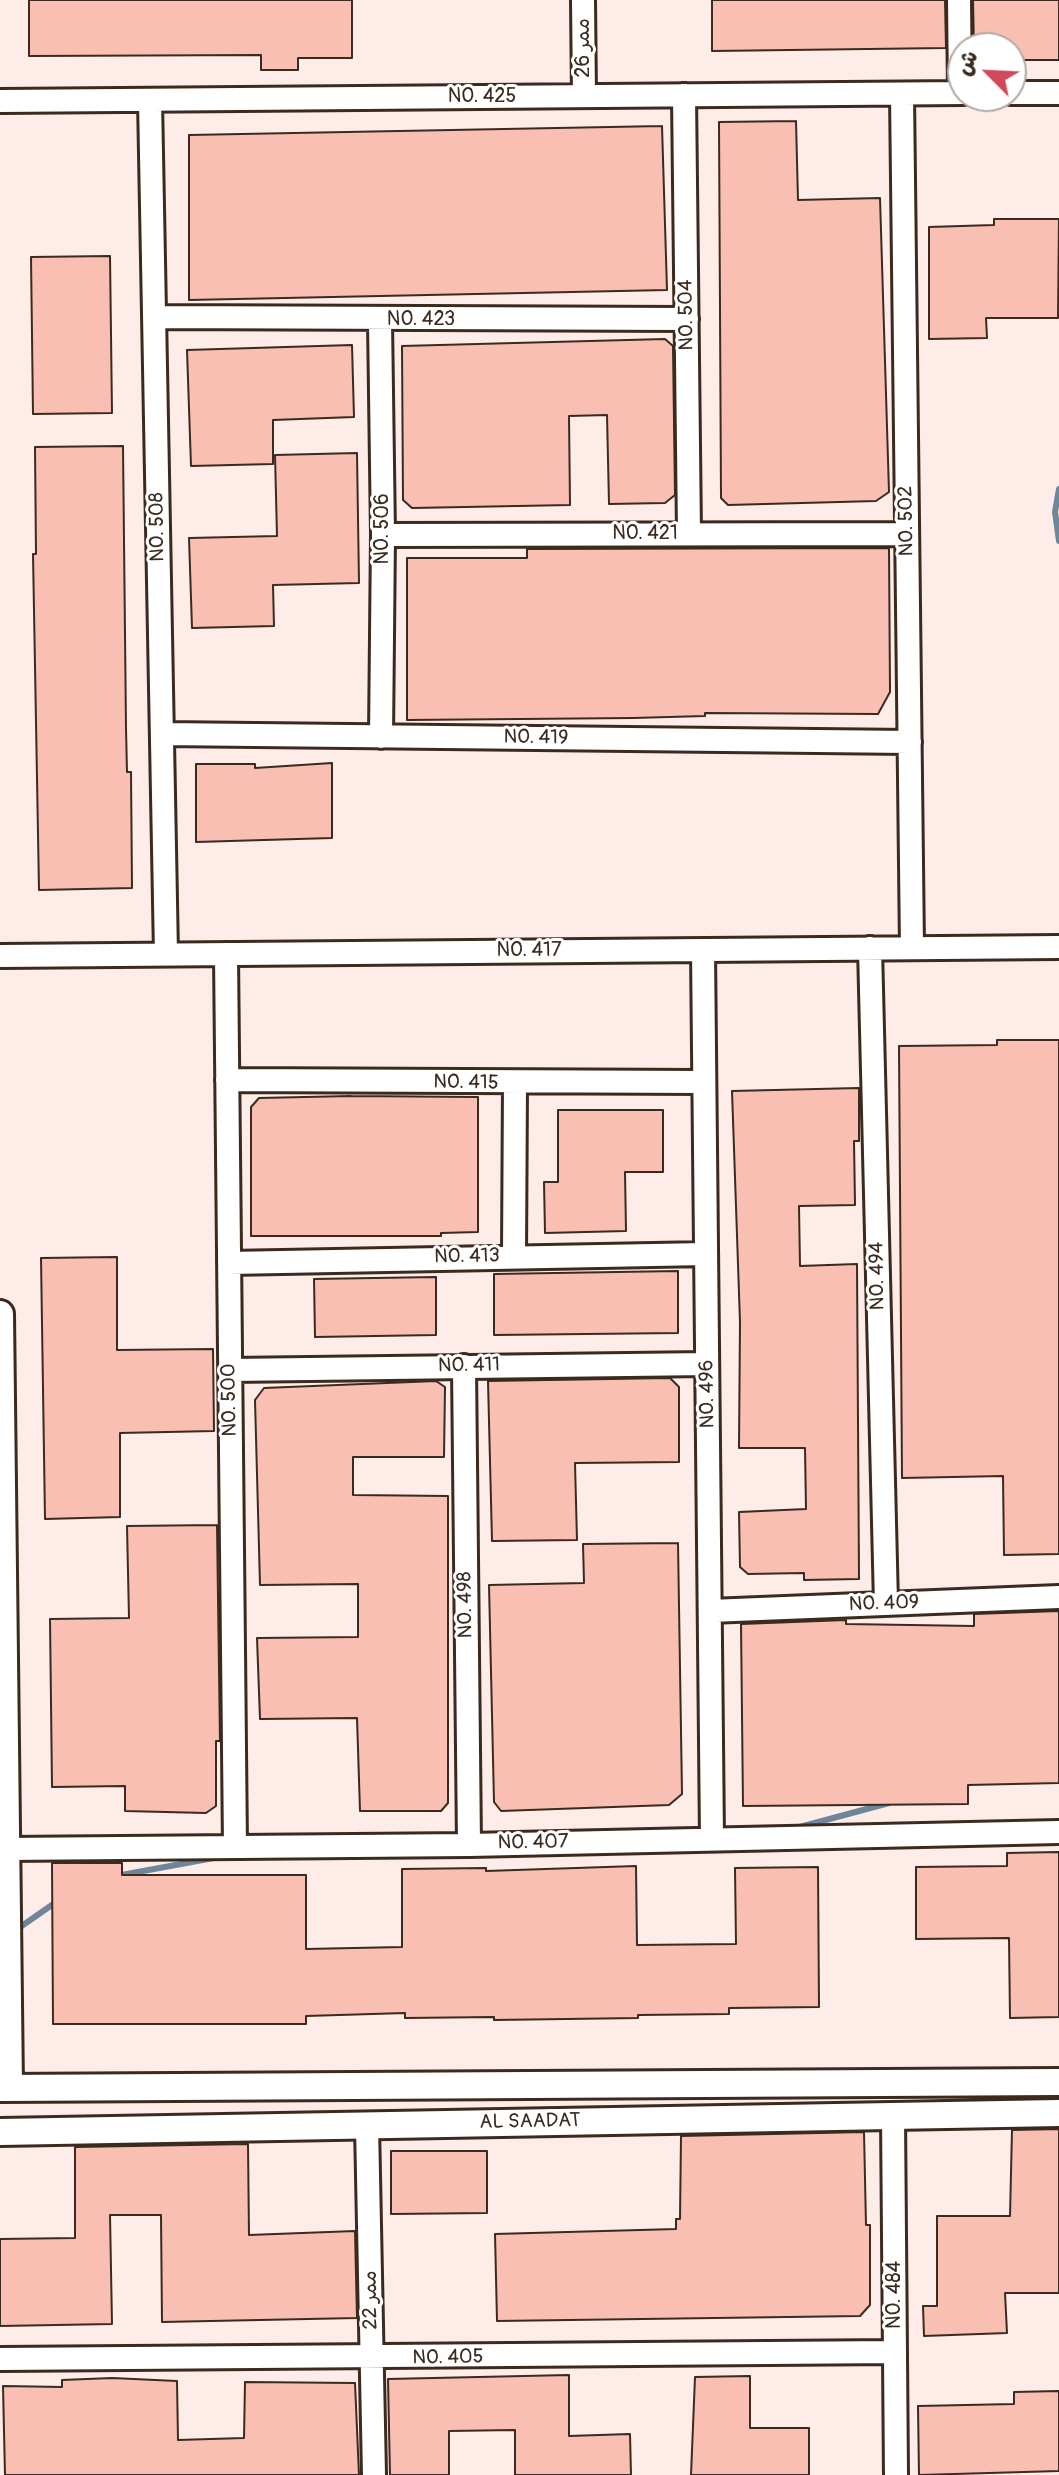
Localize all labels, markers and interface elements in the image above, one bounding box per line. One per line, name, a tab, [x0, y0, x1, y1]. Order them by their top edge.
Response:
street label: ممر 26	[572, 18, 596, 78]
north arrow	[947, 32, 1027, 112]
text: ش	[949, 46, 985, 80]
street label: NO. 425	[448, 85, 516, 109]
street label: NO. 504	[674, 279, 700, 351]
street label: NO. 423	[387, 308, 455, 332]
street label: NO. 502	[894, 485, 920, 557]
street label: NO. 508	[145, 492, 171, 562]
street label: NO. 506	[371, 493, 395, 565]
street label: NO. 421	[612, 522, 678, 546]
street label: NO. 419	[503, 725, 569, 751]
street label: NO. 417	[497, 939, 561, 963]
street label: NO. 415	[433, 1070, 499, 1096]
street label: NO. 494	[865, 1242, 891, 1310]
street label: NO. 413	[434, 1244, 500, 1270]
street label: NO. 411	[438, 1353, 500, 1379]
street label: NO. 496	[695, 1360, 721, 1428]
street label: NO. 500	[217, 1363, 243, 1437]
street label: NO. 498	[453, 1571, 479, 1639]
street label: NO. 409	[848, 1591, 920, 1617]
street label: NO. 407	[497, 1830, 569, 1856]
street label: AL SAADAT	[479, 2109, 581, 2135]
street label: NO. 484	[883, 2261, 907, 2329]
street label: ممر 22	[358, 2270, 384, 2330]
street label: NO. 405	[412, 2345, 484, 2371]

